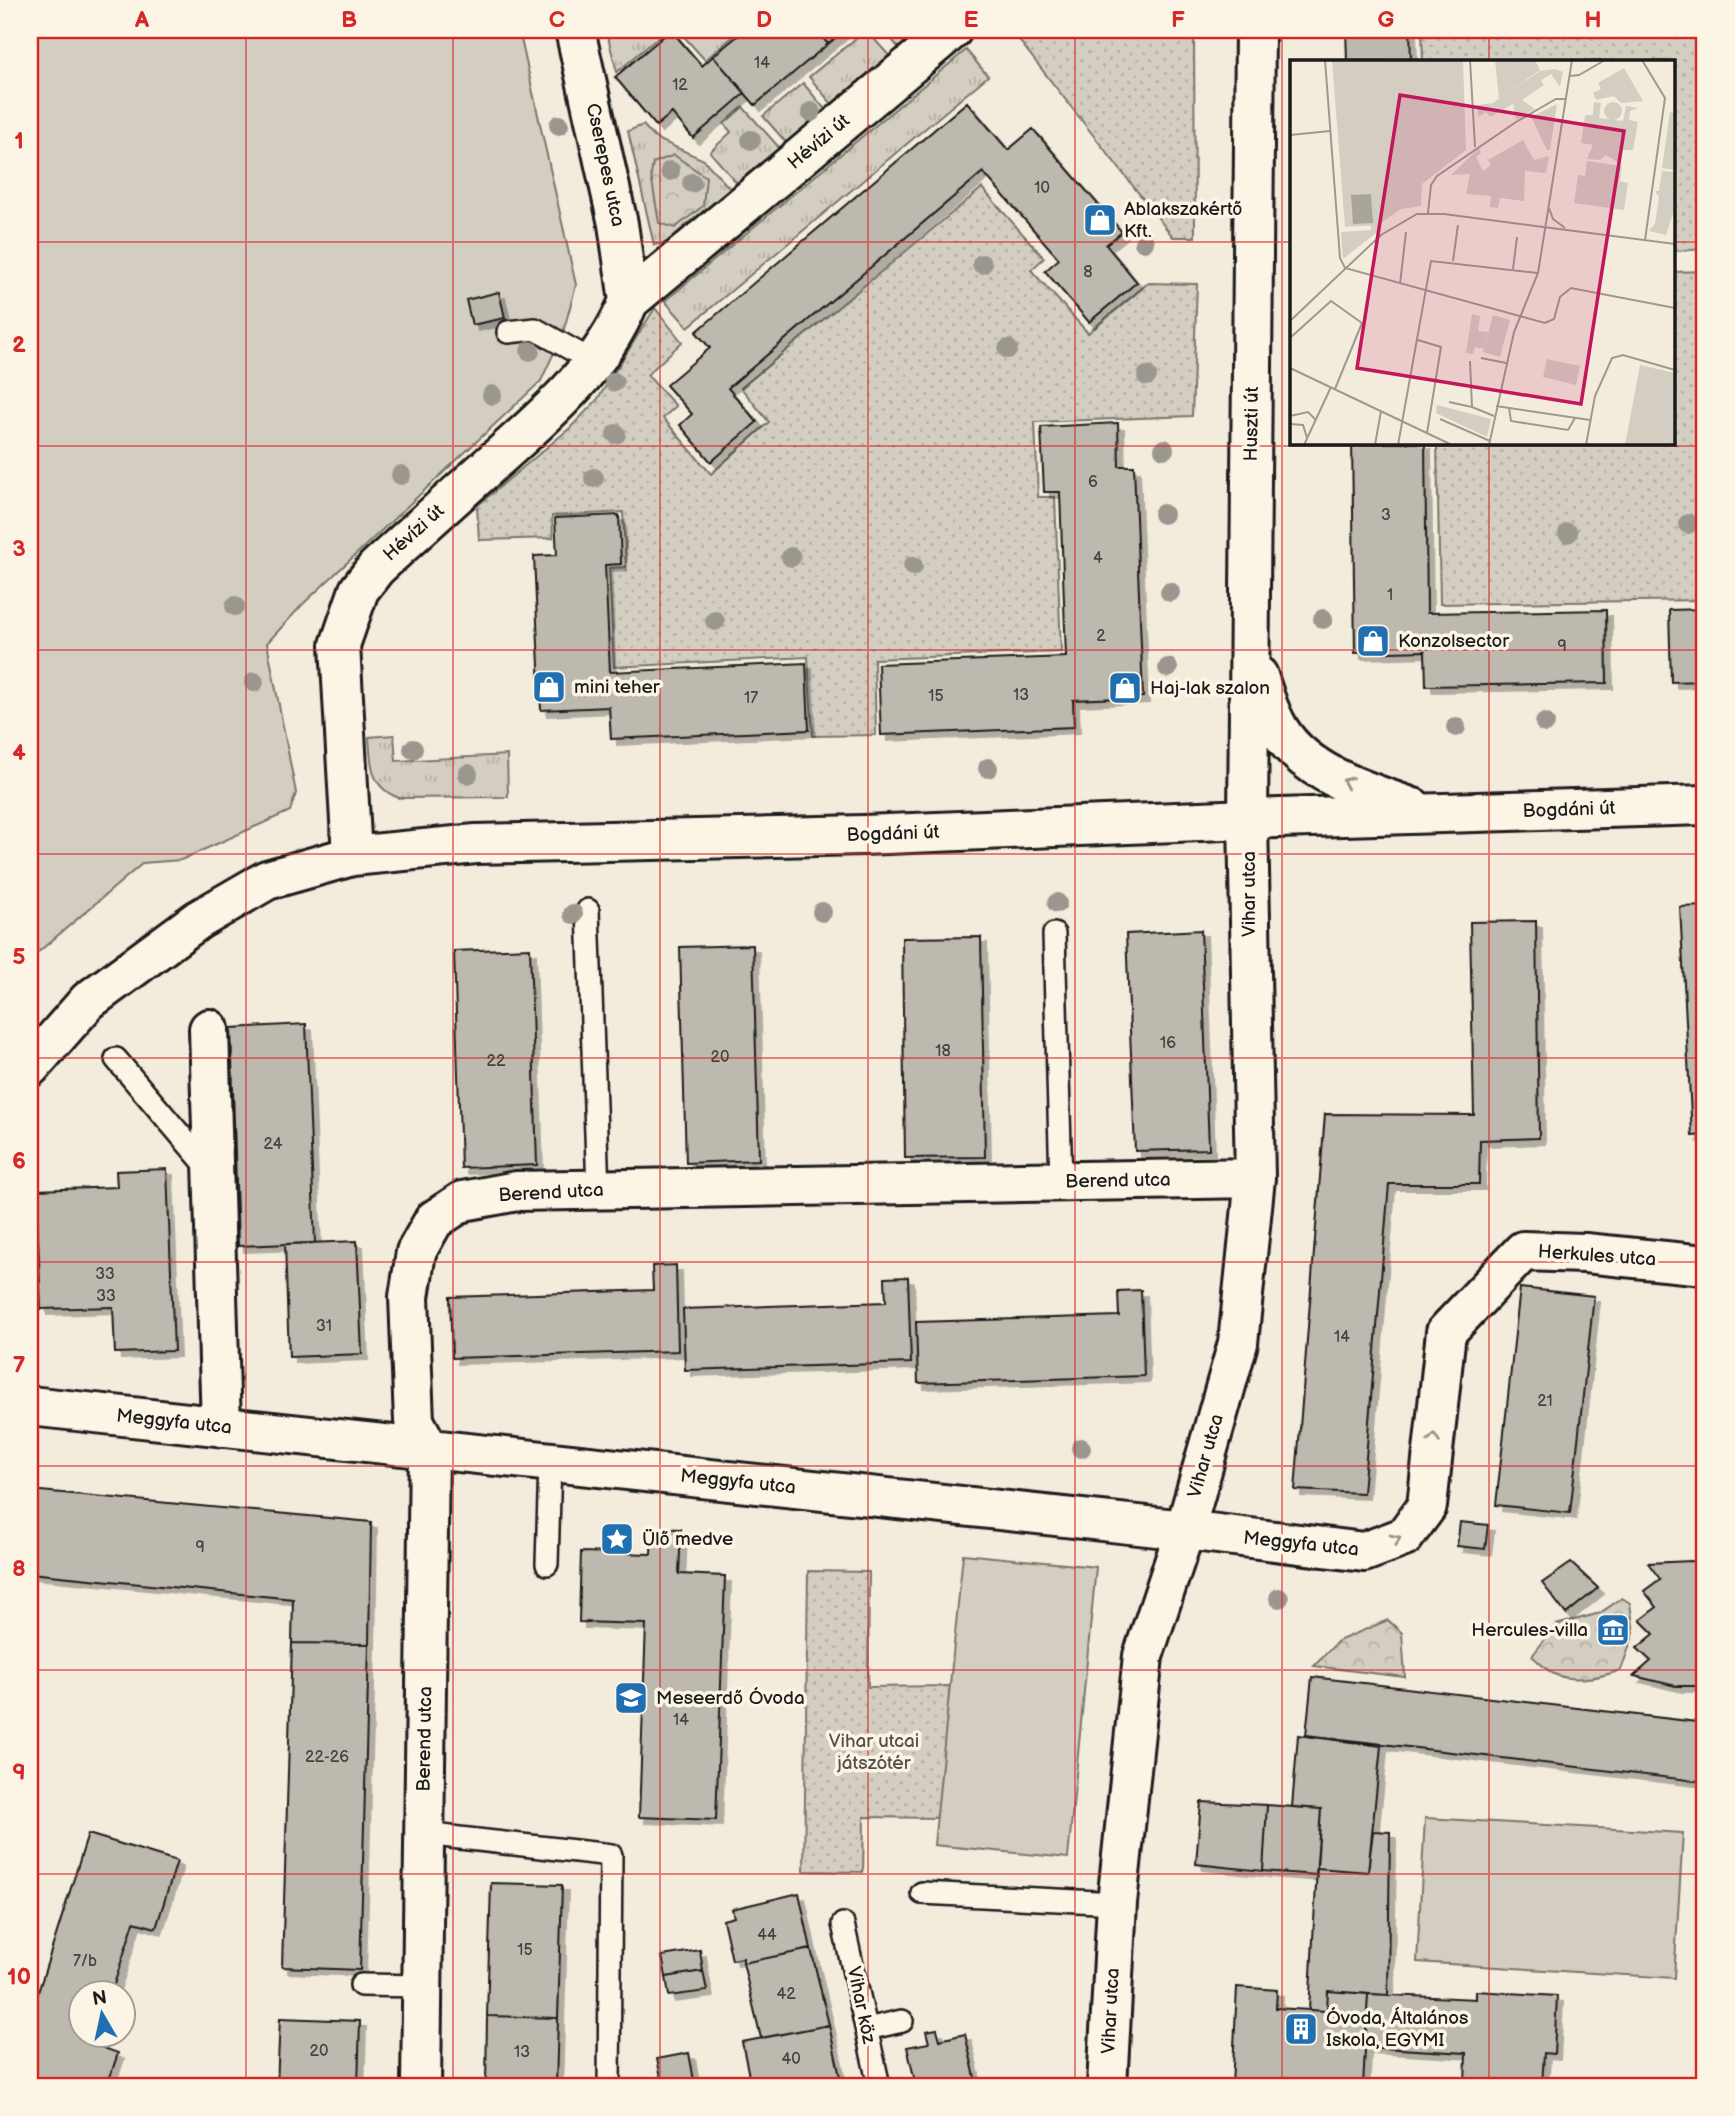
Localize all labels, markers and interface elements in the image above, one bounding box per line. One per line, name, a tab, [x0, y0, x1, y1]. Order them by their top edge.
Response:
text: A	[134, 6, 150, 34]
text: B	[341, 6, 357, 34]
text: C	[549, 6, 565, 34]
text: D	[756, 6, 772, 34]
text: E	[964, 6, 979, 34]
text: F	[1171, 6, 1185, 34]
text: G	[1378, 6, 1395, 34]
text: H	[1584, 6, 1602, 34]
house number: 14	[754, 54, 770, 73]
inset map	[1290, 60, 1676, 444]
house number: 12	[672, 76, 688, 95]
street label: Cserepes utca	[581, 101, 629, 229]
street label: Hévízi út	[783, 109, 855, 175]
text: 1	[14, 127, 24, 155]
house number: 10	[1034, 179, 1050, 198]
place label: Ablakszakértő Kft.	[1124, 198, 1243, 243]
shop icon: Ablakszakértő Kft.	[1081, 201, 1119, 239]
house number: 8	[1083, 263, 1093, 282]
text: 2	[12, 331, 26, 359]
street label: Huszti út	[1240, 386, 1264, 462]
house number: 6	[1088, 473, 1098, 492]
street label: Hévízi út	[379, 500, 449, 566]
house number: 3	[1381, 506, 1391, 525]
text: 3	[12, 535, 26, 563]
house number: 4	[1093, 549, 1103, 568]
house number: 1	[1387, 586, 1393, 605]
shop icon: Konzolsector	[1354, 622, 1392, 660]
house number: 2	[1096, 627, 1106, 646]
place label: Konzolsector	[1398, 630, 1510, 653]
house number: 9	[1557, 637, 1567, 656]
shop icon: mini teher	[530, 668, 568, 706]
shop icon: Haj-lak szalon	[1106, 669, 1144, 707]
place label: mini teher	[574, 676, 661, 699]
place label: Haj-lak szalon	[1150, 677, 1270, 700]
house number: 13	[1013, 686, 1029, 705]
house number: 15	[928, 687, 944, 706]
house number: 17	[744, 689, 758, 708]
text: 4	[12, 739, 26, 767]
one-way arrow	[1342, 776, 1354, 790]
street label: Bogdáni út	[1522, 797, 1616, 823]
street label: Bogdáni út	[846, 821, 940, 847]
street label: Vihar utca	[1238, 851, 1261, 937]
text: 5	[12, 943, 26, 971]
house number: 16	[1160, 1034, 1176, 1053]
house number: 18	[935, 1042, 951, 1061]
house number: 20	[711, 1048, 729, 1067]
house number: 22	[487, 1052, 506, 1071]
house number: 24	[264, 1135, 283, 1154]
text: 6	[12, 1147, 26, 1175]
street label: Berend utca	[1065, 1169, 1171, 1193]
street label: Berend utca	[498, 1179, 604, 1207]
street label: Herkules utca	[1537, 1240, 1657, 1272]
house number: 33	[95, 1265, 115, 1284]
house number: 33	[96, 1287, 116, 1306]
house number: 31	[316, 1317, 332, 1336]
house number: 14	[1334, 1328, 1350, 1347]
text: 7	[13, 1351, 26, 1379]
house number: 21	[1537, 1392, 1553, 1411]
street label: Meggyfa utca	[115, 1405, 233, 1439]
street label: Vihar utca	[1183, 1411, 1229, 1501]
one-way arrow	[1427, 1432, 1442, 1444]
street label: Meggyfa utca	[679, 1465, 797, 1499]
place icon: Ülő medve	[598, 1520, 636, 1558]
street label: Meggyfa utca	[1242, 1527, 1360, 1561]
place label: Ülő medve	[642, 1528, 733, 1551]
one-way arrow	[1389, 1534, 1402, 1547]
house number: 9	[195, 1538, 205, 1557]
text: 8	[12, 1555, 26, 1583]
museum icon: Hercules-villa	[1594, 1611, 1632, 1649]
place label: Hercules-villa	[1471, 1619, 1588, 1642]
school or university icon: Meseerdő Óvoda	[612, 1679, 650, 1717]
street label: Berend utca	[413, 1686, 437, 1792]
place label: Meseerdő Óvoda	[656, 1686, 805, 1710]
house number: 14	[673, 1711, 689, 1730]
park label: Vihar utcai játszótér	[829, 1730, 919, 1775]
house number: 22-26	[305, 1748, 349, 1767]
text: 9	[12, 1759, 26, 1787]
house number: 44	[757, 1926, 777, 1945]
house number: 15	[517, 1941, 533, 1960]
house number: 7/b	[73, 1952, 97, 1971]
text: 10	[7, 1963, 31, 1991]
street label: Vihar köz	[842, 1964, 881, 2046]
street label: Vihar utca	[1097, 1967, 1125, 2055]
north arrow	[66, 1980, 136, 2050]
house number: 42	[776, 1985, 796, 2004]
text: N	[91, 1986, 108, 2011]
place label: Óvoda, Általános Iskola, EGYMI	[1326, 2006, 1468, 2052]
building icon: Óvoda, Általános Iskola, EGYMI	[1282, 2010, 1320, 2048]
house number: 20	[310, 2042, 328, 2061]
house number: 13	[514, 2043, 530, 2062]
house number: 40	[781, 2050, 801, 2069]

